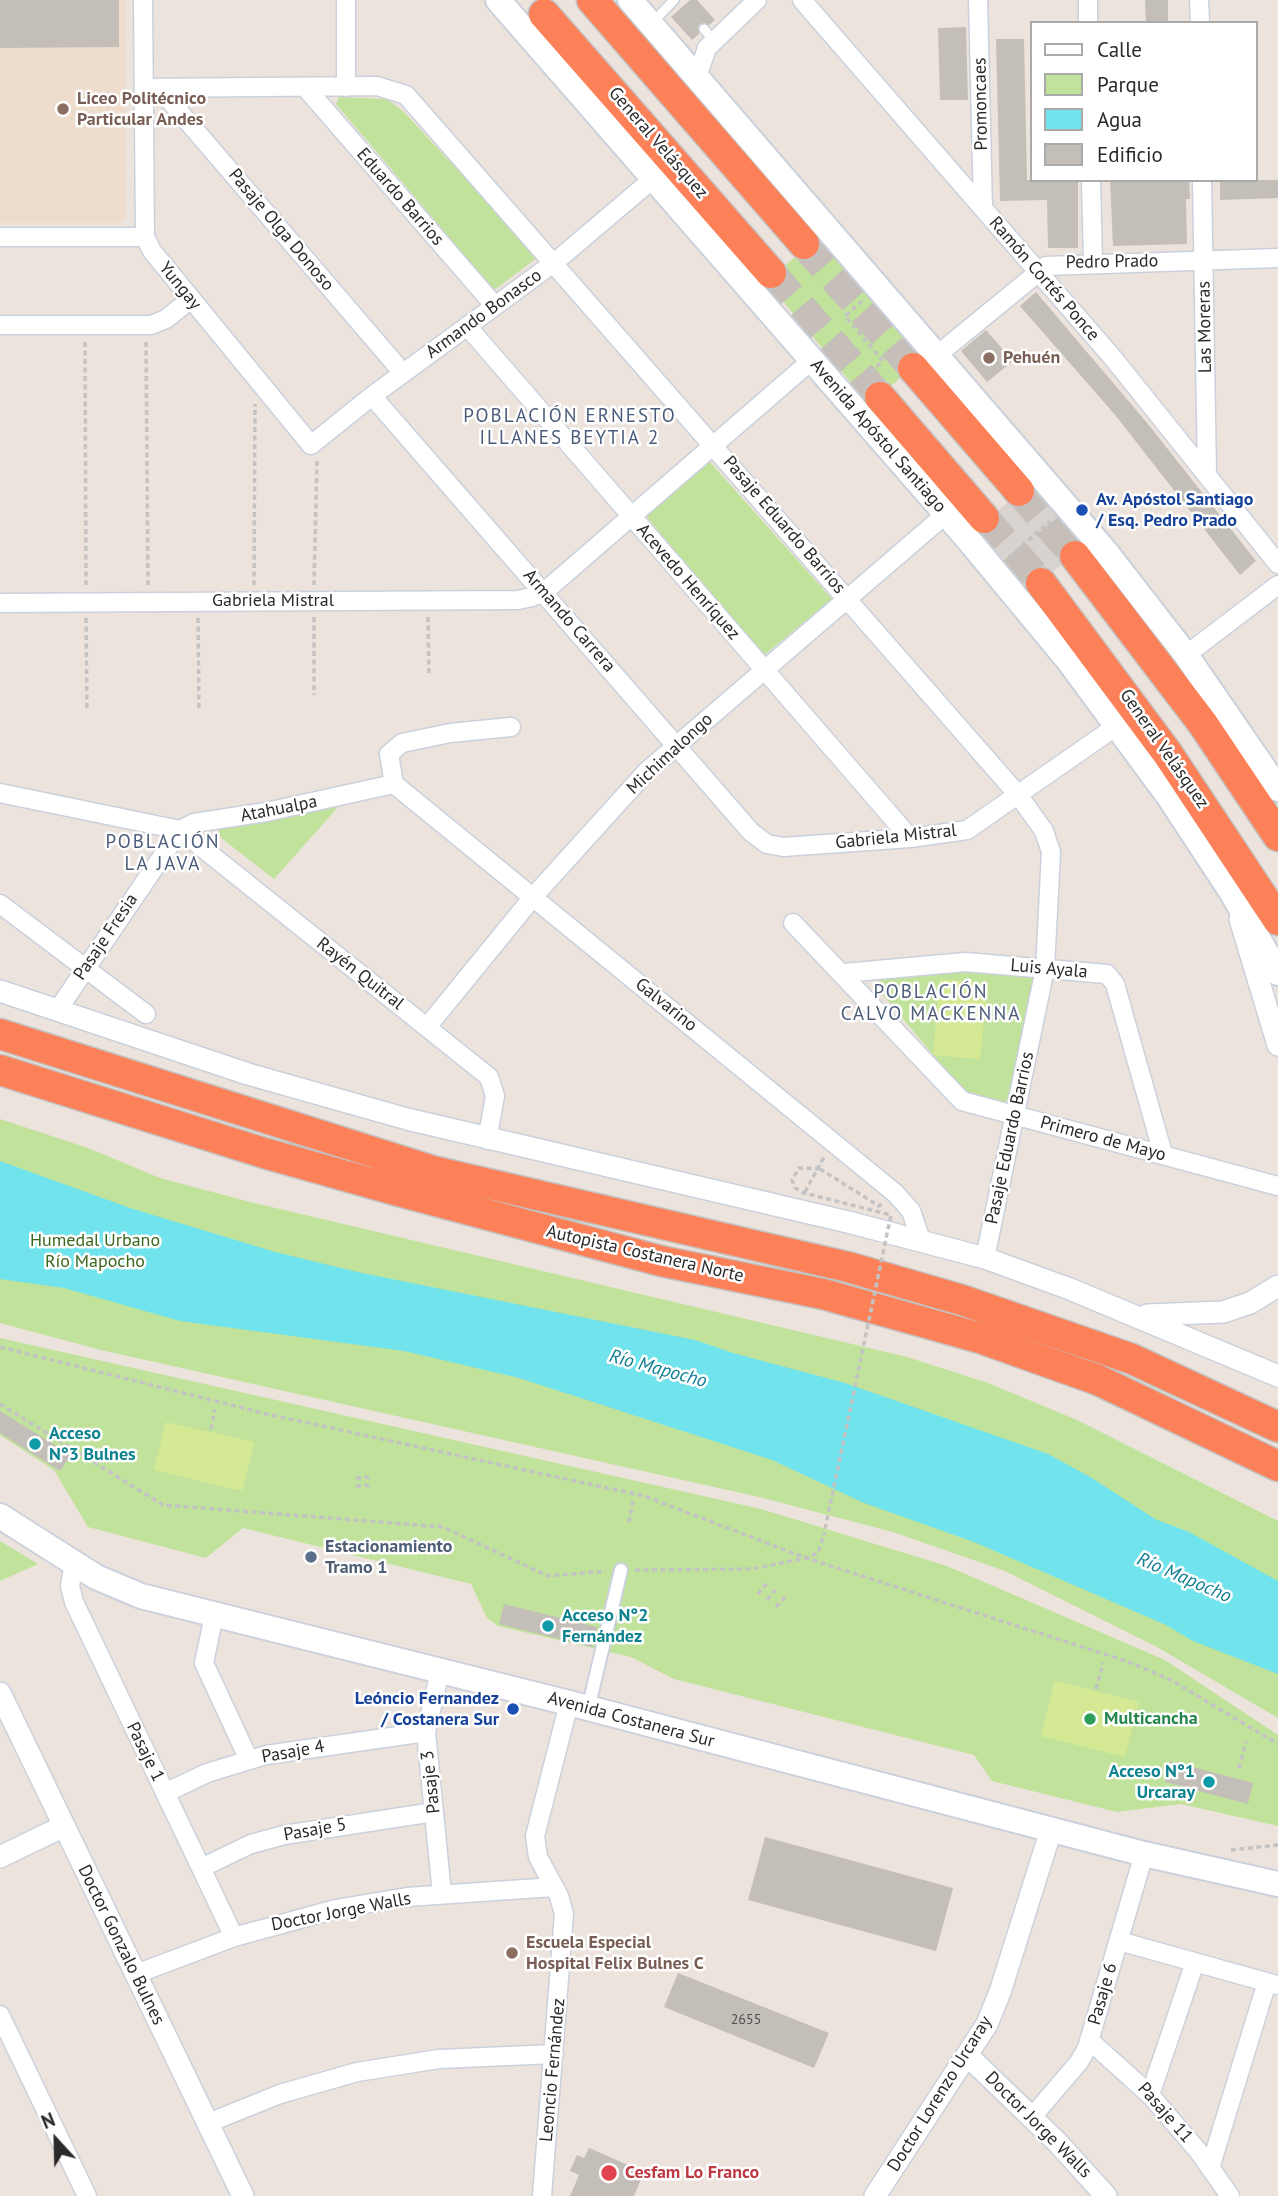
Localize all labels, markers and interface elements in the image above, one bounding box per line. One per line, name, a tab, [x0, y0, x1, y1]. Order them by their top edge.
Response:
legend	[1030, 21, 1257, 182]
text: Calle	[1097, 36, 1142, 63]
street label: Promoncaes	[969, 57, 993, 151]
text: Parque	[1097, 71, 1159, 98]
street label: General Velásquez	[604, 83, 712, 203]
place label: Liceo Politécnico Particular Andes	[77, 88, 206, 130]
marker: Liceo Politécnico Particular Andes	[55, 101, 71, 117]
text: Agua	[1097, 106, 1142, 133]
text: Edificio	[1097, 141, 1163, 168]
street label: Eduardo Barrios	[352, 144, 448, 250]
street label: Pasaje Olga Donoso	[224, 165, 338, 295]
street label: Ramón Cortés Ponce	[984, 212, 1104, 346]
street label: Pedro Prado	[1066, 250, 1158, 274]
street label: Yungay	[154, 258, 206, 314]
street label: Armando Bonasco	[422, 265, 546, 363]
street label: Las Moreras	[1193, 281, 1217, 373]
place label: Pehuén	[1003, 347, 1060, 369]
marker: Pehuén	[981, 350, 997, 366]
street label: Avenida Apóstol Santiago	[805, 355, 951, 517]
district label: POBLACIÓN ERNESTO ILLANES BEYTIA 2	[465, 406, 675, 450]
street label: Pasaje Eduardo Barrios	[718, 452, 850, 598]
place label: Av. Apóstol Santiago / Esq. Pedro Prado	[1096, 489, 1253, 532]
marker: Av. Apóstol Santiago / Esq. Pedro Prado	[1074, 502, 1090, 518]
street label: Acevedo Henríquez	[632, 519, 744, 645]
street label: Armando Carrera	[518, 565, 620, 677]
street label: Gabriela Mistral	[212, 590, 334, 612]
street label: General Velásquez	[1115, 685, 1213, 813]
street label: Michimalongo	[623, 709, 717, 799]
street label: Atahualpa	[239, 791, 319, 827]
street label: Gabriela Mistral	[834, 820, 958, 854]
district label: POBLACIÓN LA JAVA	[107, 832, 219, 876]
street label: Pasaje Fresia	[69, 890, 143, 984]
street label: Rayén Quitral	[312, 933, 408, 1015]
street label: Luis Ayala	[1010, 955, 1088, 983]
street label: Galvarino	[631, 974, 701, 1036]
district label: POBLACIÓN CALVO MACKENNA	[842, 982, 1020, 1026]
street label: Pasaje Eduardo Barrios	[981, 1050, 1039, 1226]
street label: Primero de Mayo	[1038, 1112, 1168, 1166]
street label: Autopista Costanera Norte	[544, 1221, 746, 1287]
park label: Humedal Urbano Río Mapocho	[30, 1230, 160, 1272]
water label: Río Mapocho	[607, 1345, 709, 1393]
place label: Acceso N°3 Bulnes	[49, 1423, 136, 1466]
marker: Acceso N°3 Bulnes	[27, 1436, 43, 1452]
place label: Estacionamiento Tramo 1	[325, 1536, 452, 1578]
water label: Río Mapocho	[1133, 1548, 1235, 1608]
marker: Estacionamiento Tramo 1	[303, 1549, 319, 1565]
place label: Acceso N°2 Fernández	[562, 1605, 648, 1648]
marker: Acceso N°2 Fernández	[540, 1618, 556, 1634]
street label: Avenida Costanera Sur	[545, 1687, 717, 1753]
place label: Leóncio Fernandez / Costanera Sur	[355, 1688, 499, 1730]
marker: Leóncio Fernandez / Costanera Sur	[505, 1701, 521, 1717]
place label: Multicancha	[1104, 1708, 1198, 1730]
marker: Multicancha	[1082, 1711, 1098, 1727]
street label: Pasaje 1	[121, 1719, 169, 1785]
street label: Pasaje 4	[260, 1736, 326, 1768]
street label: Pasaje 3	[417, 1749, 445, 1815]
place label: Acceso N°1 Urcaray	[1109, 1761, 1195, 1803]
marker: Acceso N°1 Urcaray	[1201, 1774, 1217, 1790]
street label: Pasaje 5	[282, 1814, 348, 1846]
street label: Doctor Gonzalo Bulnes	[73, 1862, 169, 2028]
street label: Doctor Jorge Walls	[269, 1888, 413, 1936]
place label: Escuela Especial Hospital Felix Bulnes C	[526, 1932, 704, 1974]
marker: Escuela Especial Hospital Felix Bulnes C	[504, 1945, 520, 1961]
street label: Pasaje 6	[1084, 1961, 1122, 2027]
street label: Leoncio Fernández	[536, 1997, 570, 2143]
house number: 2655	[731, 2012, 761, 2028]
street label: Doctor Lorenzo Urcaray	[883, 2012, 997, 2176]
street label: Doctor Jorge Walls	[980, 2067, 1096, 2183]
street label: Pasaje 11	[1133, 2078, 1197, 2148]
north arrow	[21, 2105, 91, 2175]
text: N	[38, 2107, 58, 2134]
place label: Cesfam Lo Franco	[625, 2162, 759, 2184]
marker: Cesfam Lo Franco	[599, 2163, 619, 2183]

